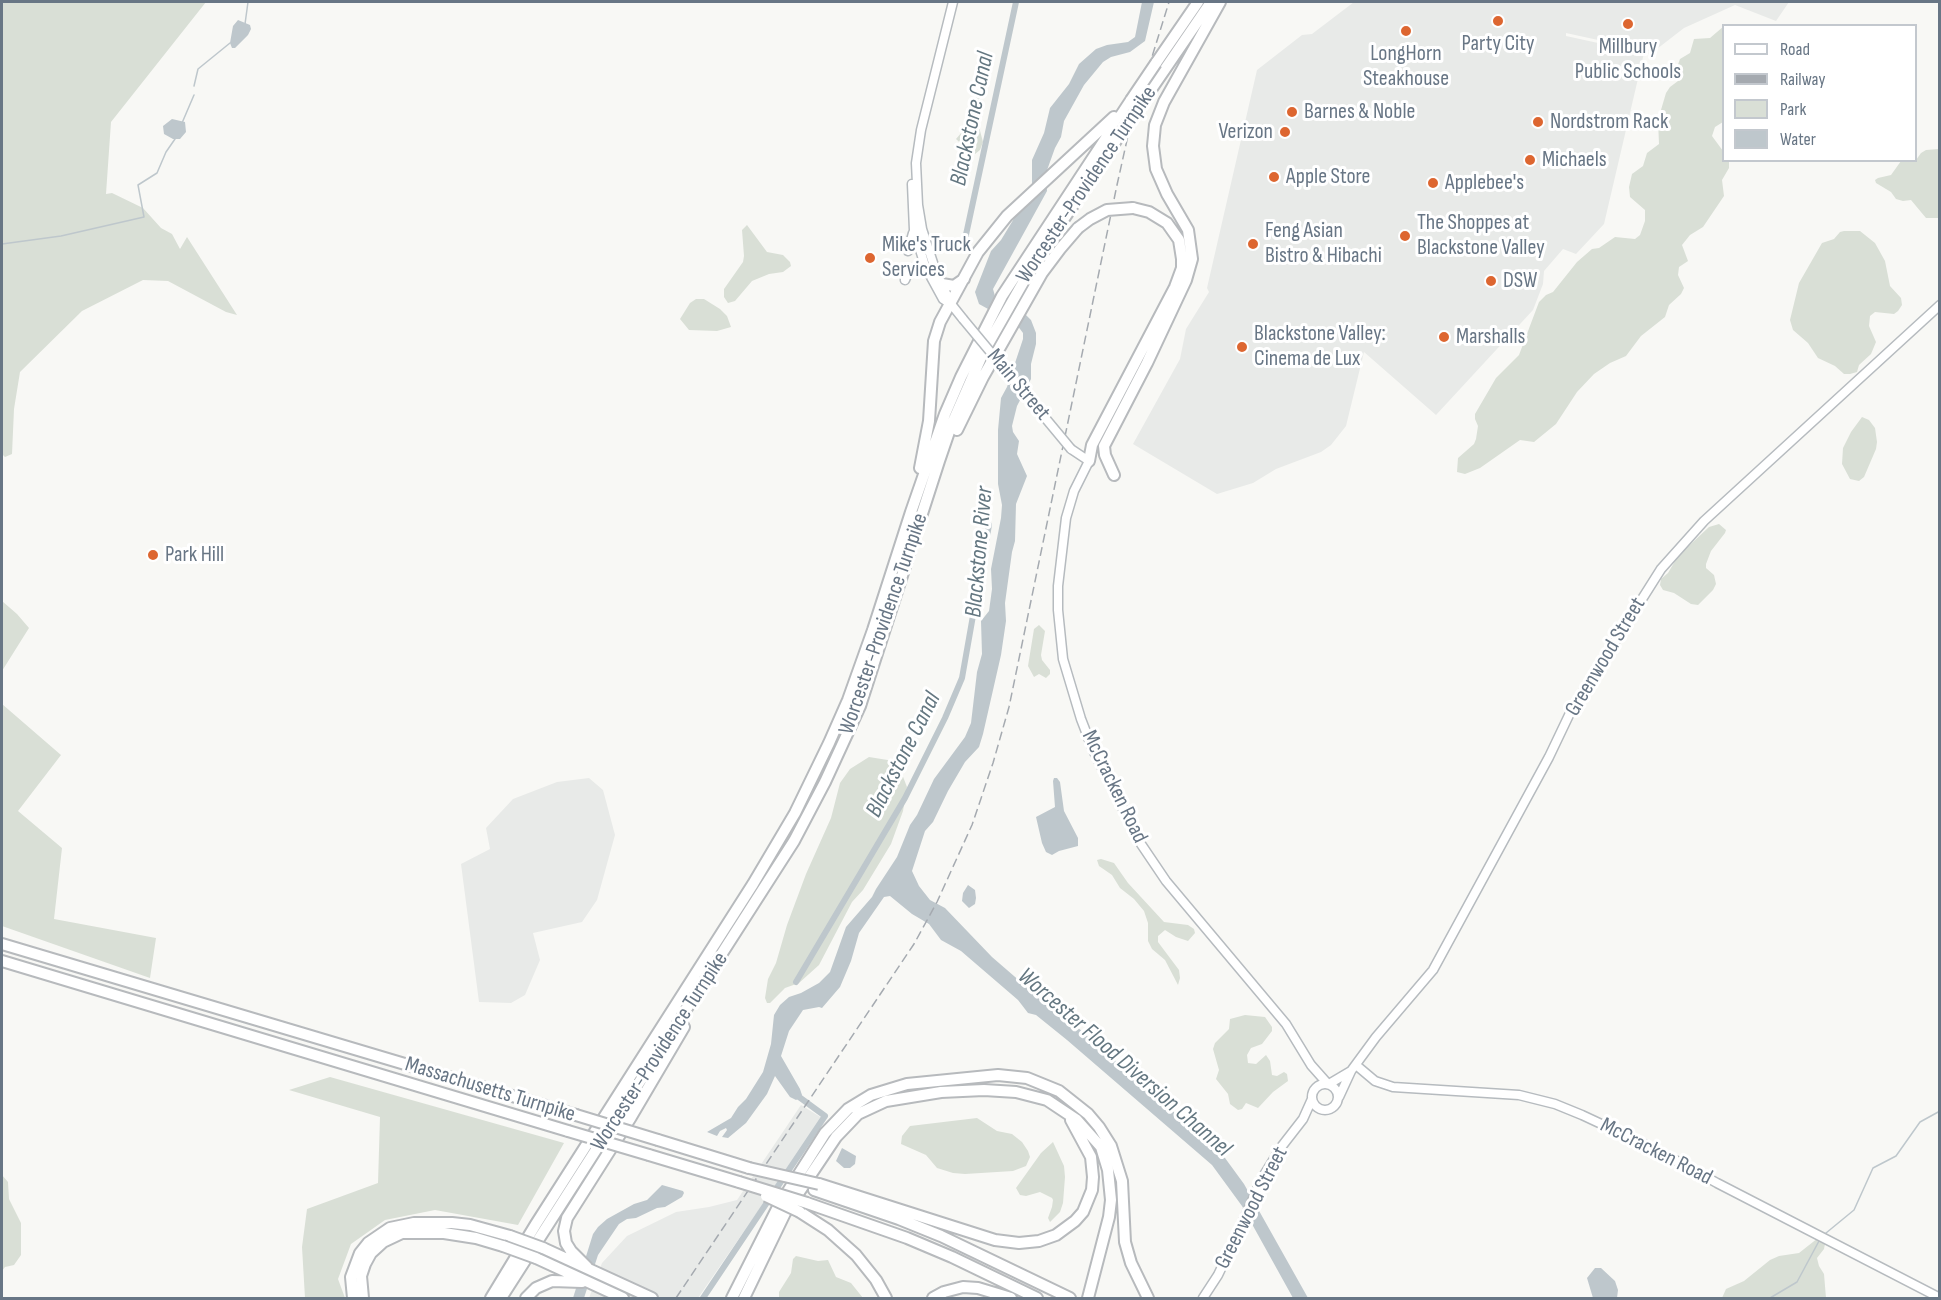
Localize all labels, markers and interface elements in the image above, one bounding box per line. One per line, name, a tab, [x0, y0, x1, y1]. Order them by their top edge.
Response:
marker: Party City	[1491, 14, 1505, 28]
marker: Millbury Public Schools	[1621, 17, 1635, 31]
marker: LongHorn Steakhouse	[1399, 24, 1413, 38]
legend	[1722, 24, 1917, 162]
place label: Party City	[1462, 31, 1534, 57]
place label: Millbury Public Schools	[1575, 34, 1681, 86]
text: Road	[1780, 39, 1810, 60]
place label: LongHorn Steakhouse	[1363, 41, 1449, 92]
water label: Blackstone Canal	[945, 49, 1001, 189]
text: Railway	[1780, 69, 1825, 90]
street label: Worcester-Providence Turnpike	[1011, 82, 1163, 288]
place label: Barnes & Noble	[1304, 99, 1415, 125]
text: Park	[1780, 99, 1806, 120]
marker: Barnes & Noble	[1285, 105, 1299, 119]
place label: Nordstrom Rack	[1550, 109, 1668, 135]
marker: Nordstrom Rack	[1531, 115, 1545, 129]
place label: Verizon	[1218, 119, 1273, 145]
marker: Verizon	[1278, 125, 1292, 139]
text: Water	[1780, 129, 1816, 150]
place label: Michaels	[1542, 147, 1607, 173]
marker: Michaels	[1523, 153, 1537, 167]
place label: Apple Store	[1286, 164, 1370, 190]
marker: Apple Store	[1267, 170, 1281, 184]
place label: Applebee's	[1445, 170, 1524, 196]
marker: Applebee's	[1426, 176, 1440, 190]
place label: The Shoppes at Blackstone Valley	[1417, 210, 1545, 262]
place label: Feng Asian Bistro & Hibachi	[1265, 218, 1382, 270]
marker: The Shoppes at Blackstone Valley	[1398, 229, 1412, 243]
place label: Mike's Truck Services	[882, 232, 971, 284]
marker: Feng Asian Bistro & Hibachi	[1246, 237, 1260, 251]
marker: Mike's Truck Services	[863, 251, 877, 265]
place label: DSW	[1503, 268, 1537, 294]
marker: DSW	[1484, 274, 1498, 288]
place label: Blackstone Valley: Cinema de Lux	[1254, 321, 1386, 372]
place label: Marshalls	[1456, 324, 1525, 350]
marker: Marshalls	[1437, 330, 1451, 344]
marker: Blackstone Valley: Cinema de Lux	[1235, 340, 1249, 354]
street label: Main Street	[981, 344, 1055, 426]
water label: Blackstone River	[960, 485, 1000, 619]
street label: Worcester-Providence Turnpike	[834, 510, 934, 738]
place label: Park Hill	[165, 542, 224, 568]
marker: Park Hill	[146, 548, 160, 562]
street label: Greenwood Street	[1560, 593, 1652, 721]
water label: Blackstone Canal	[860, 688, 948, 822]
street label: McCracken Road	[1075, 726, 1153, 848]
street label: Worcester-Providence Turnpike	[586, 948, 734, 1156]
water label: Worcester Flood Diversion Channel	[1011, 962, 1237, 1164]
street label: Massachusetts Turnpike	[402, 1052, 578, 1128]
street label: McCracken Road	[1596, 1113, 1716, 1191]
street label: Greenwood Street	[1210, 1142, 1294, 1274]

